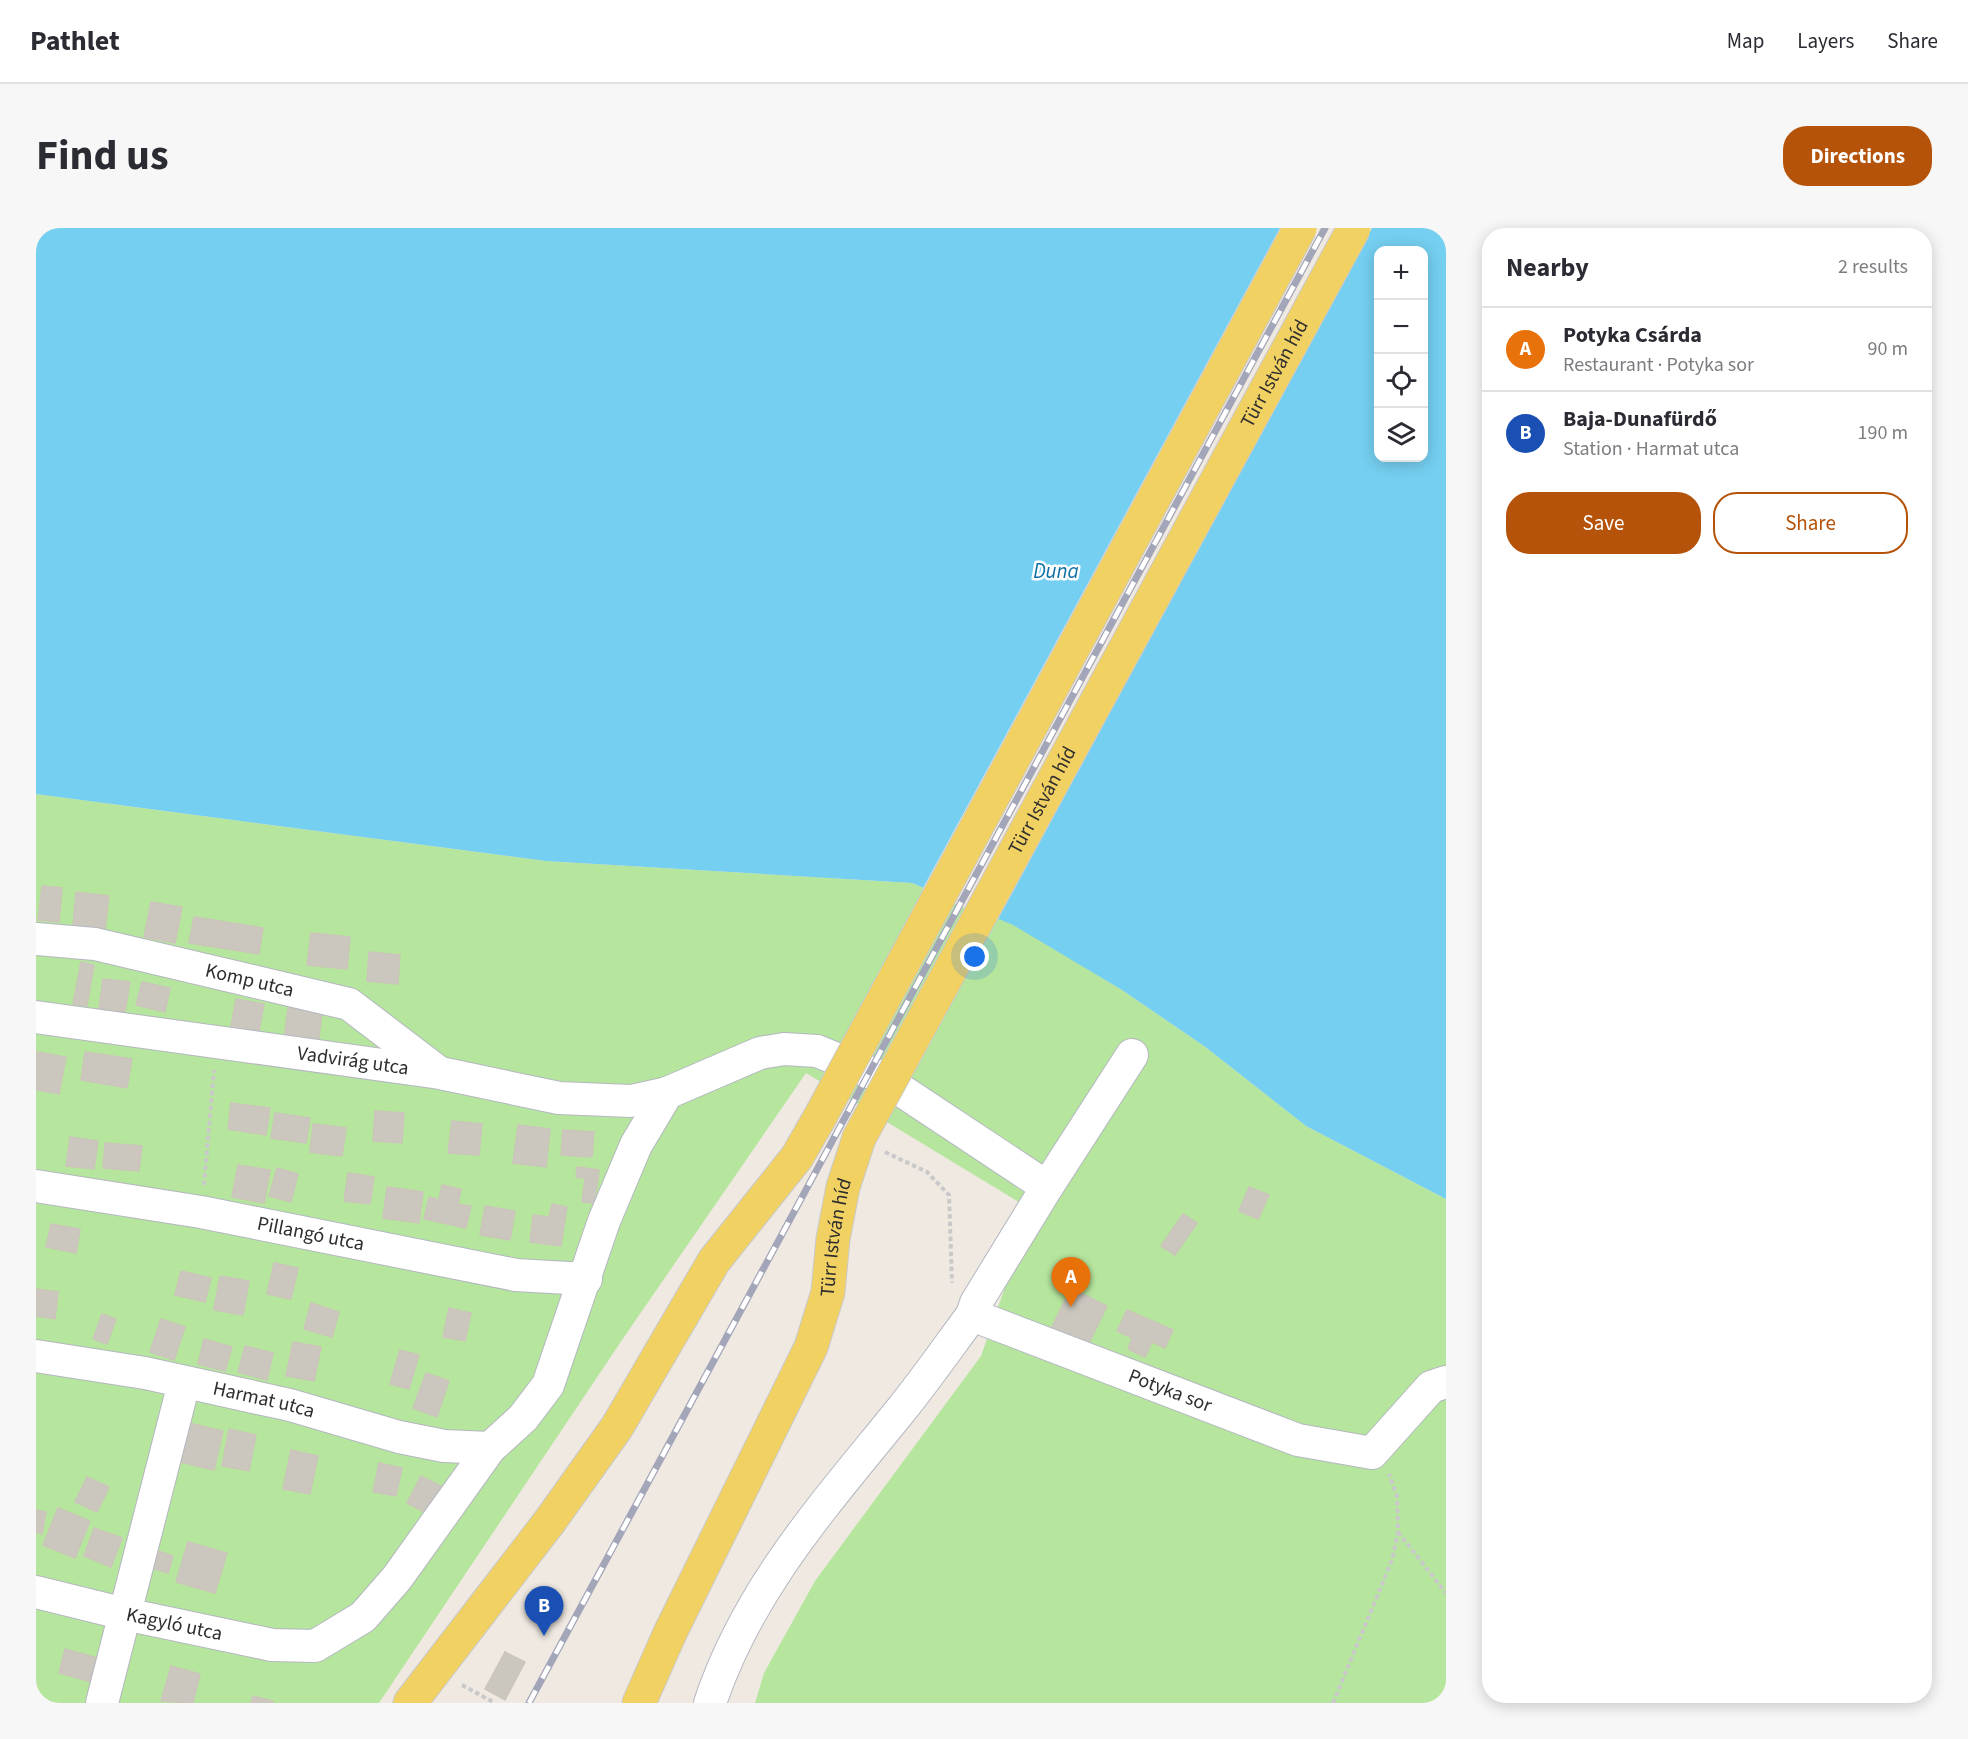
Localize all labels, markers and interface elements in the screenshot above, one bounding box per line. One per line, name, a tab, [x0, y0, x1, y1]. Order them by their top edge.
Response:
text: Pathlet	[30, 21, 120, 61]
text: Map	[1727, 26, 1764, 56]
text: Layers	[1797, 26, 1854, 56]
text: Share	[1887, 26, 1938, 56]
text: Find us	[36, 126, 169, 186]
button: Directions	[1783, 126, 1932, 186]
map controls	[1374, 246, 1428, 462]
button: +	[1374, 246, 1428, 300]
text: Nearby	[1506, 249, 1589, 286]
text: 2 results	[1838, 253, 1908, 281]
button: −	[1374, 300, 1428, 354]
street label: Türr István híd	[1234, 315, 1316, 433]
text: Potyka Csárda	[1563, 319, 1702, 351]
text: A	[1520, 335, 1531, 363]
text: 90 m	[1868, 335, 1908, 363]
text: Restaurant · Potyka sor	[1563, 351, 1754, 379]
button: locate	[1374, 354, 1428, 408]
text: Baja-Dunafürdő	[1563, 403, 1717, 435]
button: layers	[1374, 408, 1428, 462]
text: B	[1519, 419, 1532, 447]
text: 190 m	[1858, 419, 1908, 447]
text: Station · Harmat utca	[1563, 435, 1739, 463]
button: Save	[1506, 492, 1701, 554]
button: Share	[1713, 492, 1908, 554]
water label: Duna	[1033, 556, 1079, 586]
street label: Türr István híd	[1002, 741, 1083, 860]
your location	[960, 942, 989, 971]
street label: Komp utca	[202, 956, 297, 1005]
street label: Vadvirág utca	[295, 1039, 411, 1083]
street label: Türr István híd	[814, 1174, 859, 1298]
street label: Pillangó utca	[255, 1210, 367, 1258]
pin: A	[1052, 1258, 1090, 1307]
street label: Potyka sor	[1124, 1362, 1216, 1420]
street label: Harmat utca	[210, 1374, 318, 1425]
pin: B	[524, 1586, 564, 1636]
street label: Kagyló utca	[124, 1601, 225, 1648]

